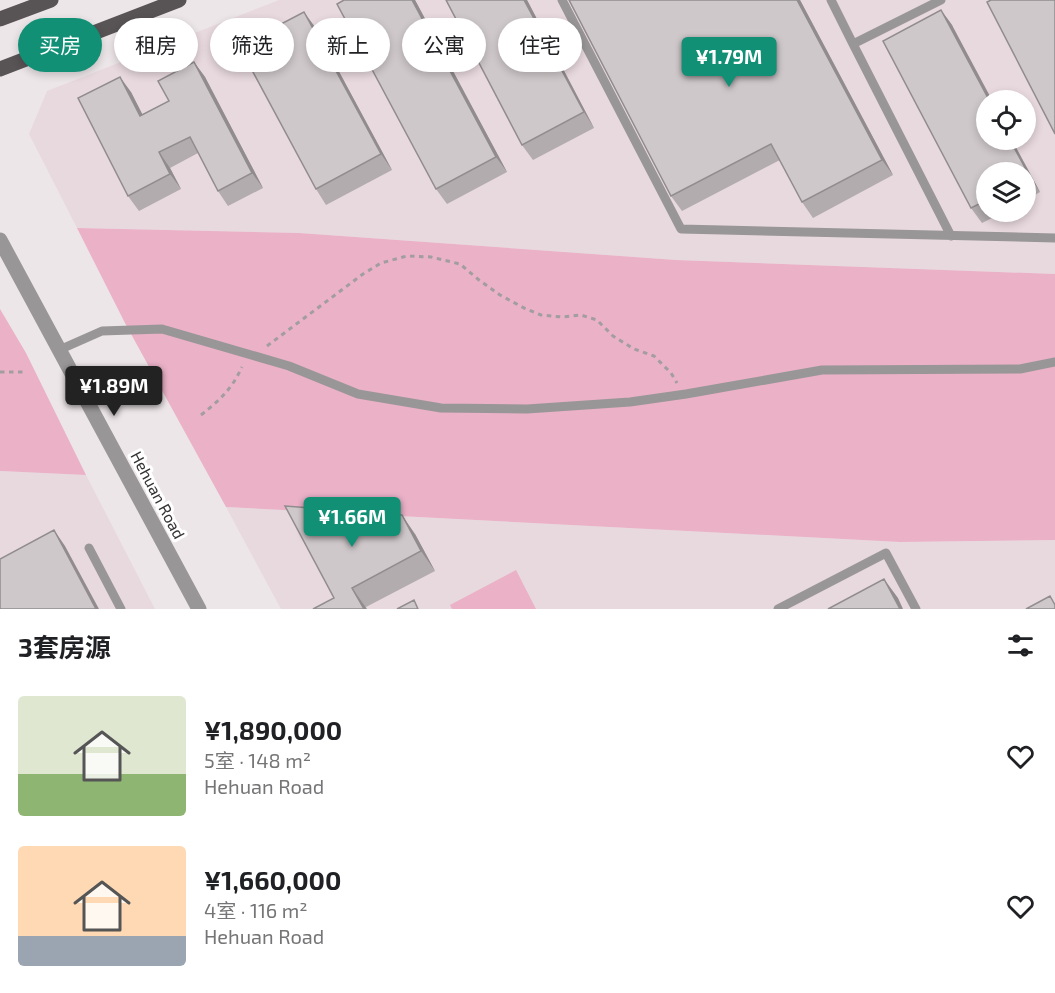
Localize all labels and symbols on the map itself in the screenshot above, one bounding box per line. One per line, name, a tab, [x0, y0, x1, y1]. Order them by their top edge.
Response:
pin: ¥1.79M	[680, 37, 778, 88]
pin: ¥1.89M	[65, 366, 163, 417]
street label: Hehuan Road	[127, 448, 189, 542]
pin: ¥1.66M	[303, 497, 401, 548]

